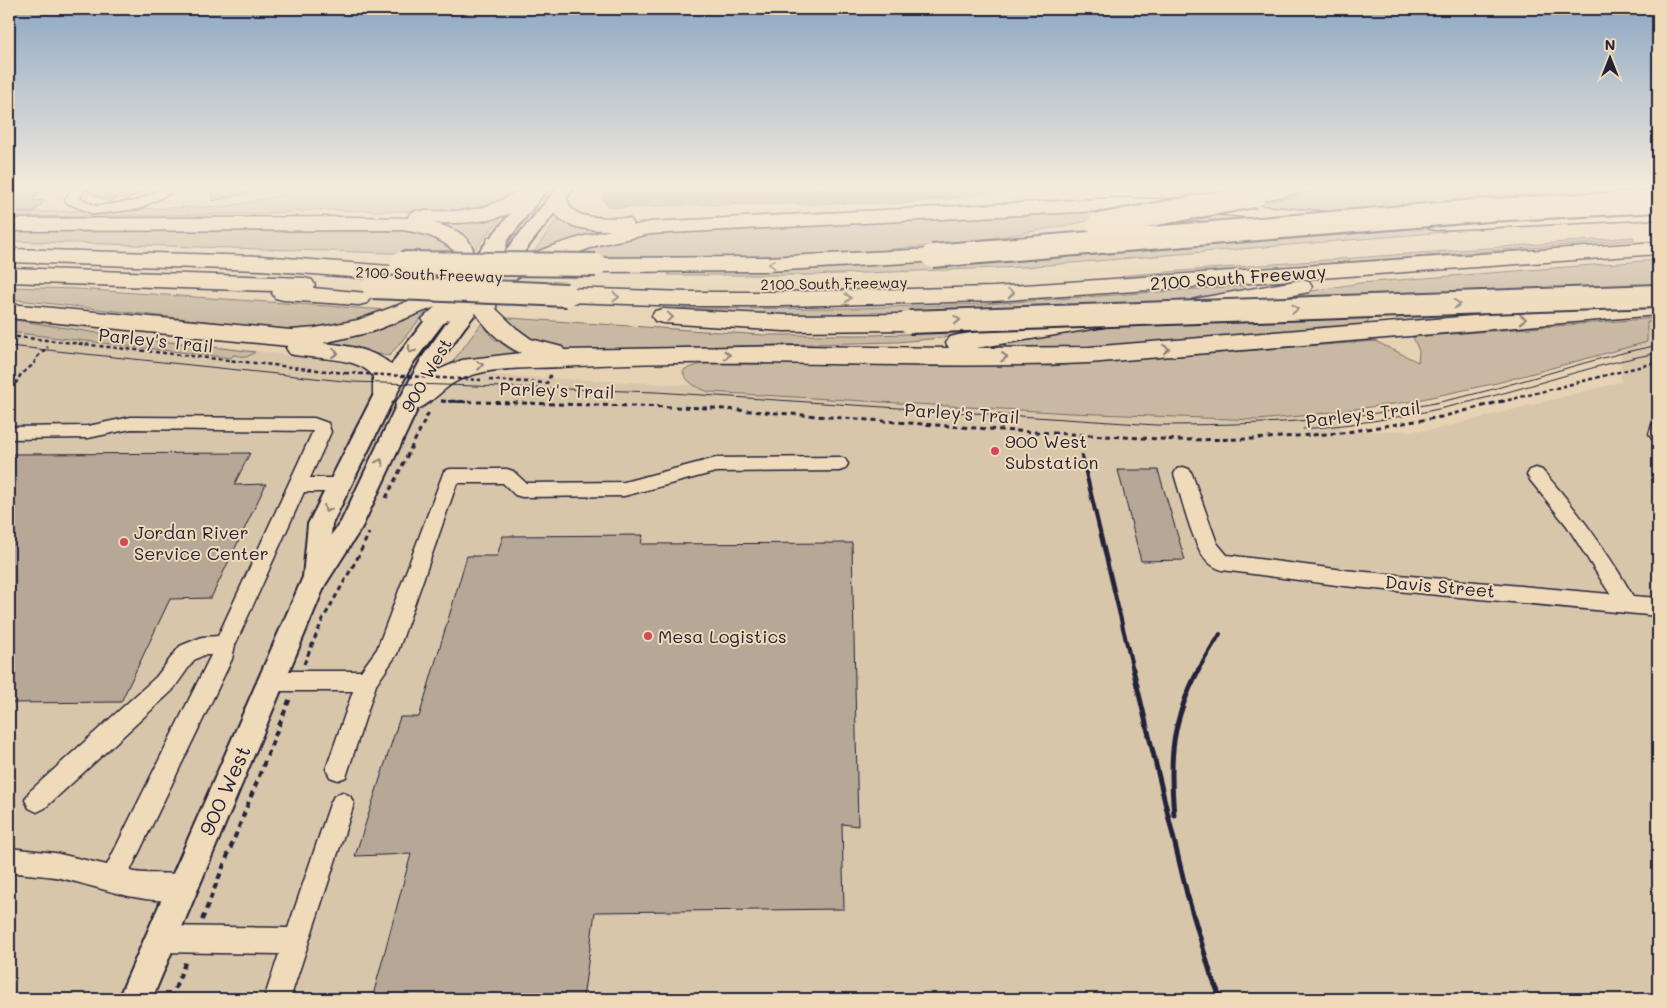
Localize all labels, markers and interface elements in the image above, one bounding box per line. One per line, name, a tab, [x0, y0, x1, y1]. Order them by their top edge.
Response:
north arrow	[1584, 32, 1634, 82]
text: N	[1605, 35, 1615, 54]
one-way arrow	[768, 258, 776, 269]
street label: 2100 South Freeway	[1149, 259, 1327, 295]
street label: 2100 South Freeway	[355, 261, 503, 287]
street label: 2100 South Freeway	[760, 272, 908, 294]
one-way arrow	[1007, 288, 1015, 299]
one-way arrow	[612, 291, 620, 302]
one-way arrow	[845, 293, 853, 303]
one-way arrow	[1453, 299, 1461, 310]
one-way arrow	[1291, 304, 1299, 314]
one-way arrow	[666, 311, 674, 322]
one-way arrow	[1520, 314, 1528, 325]
one-way arrow	[954, 315, 962, 325]
street label: Parley's Trail	[98, 322, 214, 358]
street label: 900 West	[395, 333, 457, 417]
one-way arrow	[408, 344, 417, 354]
one-way arrow	[1162, 344, 1170, 355]
one-way arrow	[331, 347, 339, 358]
one-way arrow	[723, 350, 731, 360]
one-way arrow	[1000, 352, 1008, 362]
one-way arrow	[477, 360, 485, 371]
street label: Parley's Trail	[499, 376, 615, 404]
street label: Parley's Trail	[1304, 395, 1422, 433]
street label: Parley's Trail	[904, 397, 1020, 429]
place label: 900 West Substation	[1005, 429, 1098, 474]
marker: 900 West Substation	[989, 445, 1001, 457]
one-way arrow	[374, 458, 385, 467]
one-way arrow	[323, 504, 333, 513]
place label: Jordan River Service Center	[134, 520, 269, 565]
marker: Jordan River Service Center	[118, 536, 130, 548]
street label: Davis Street	[1384, 569, 1496, 603]
place label: Mesa Logistics	[658, 624, 787, 648]
marker: Mesa Logistics	[642, 630, 654, 642]
street label: 900 West	[192, 741, 256, 839]

